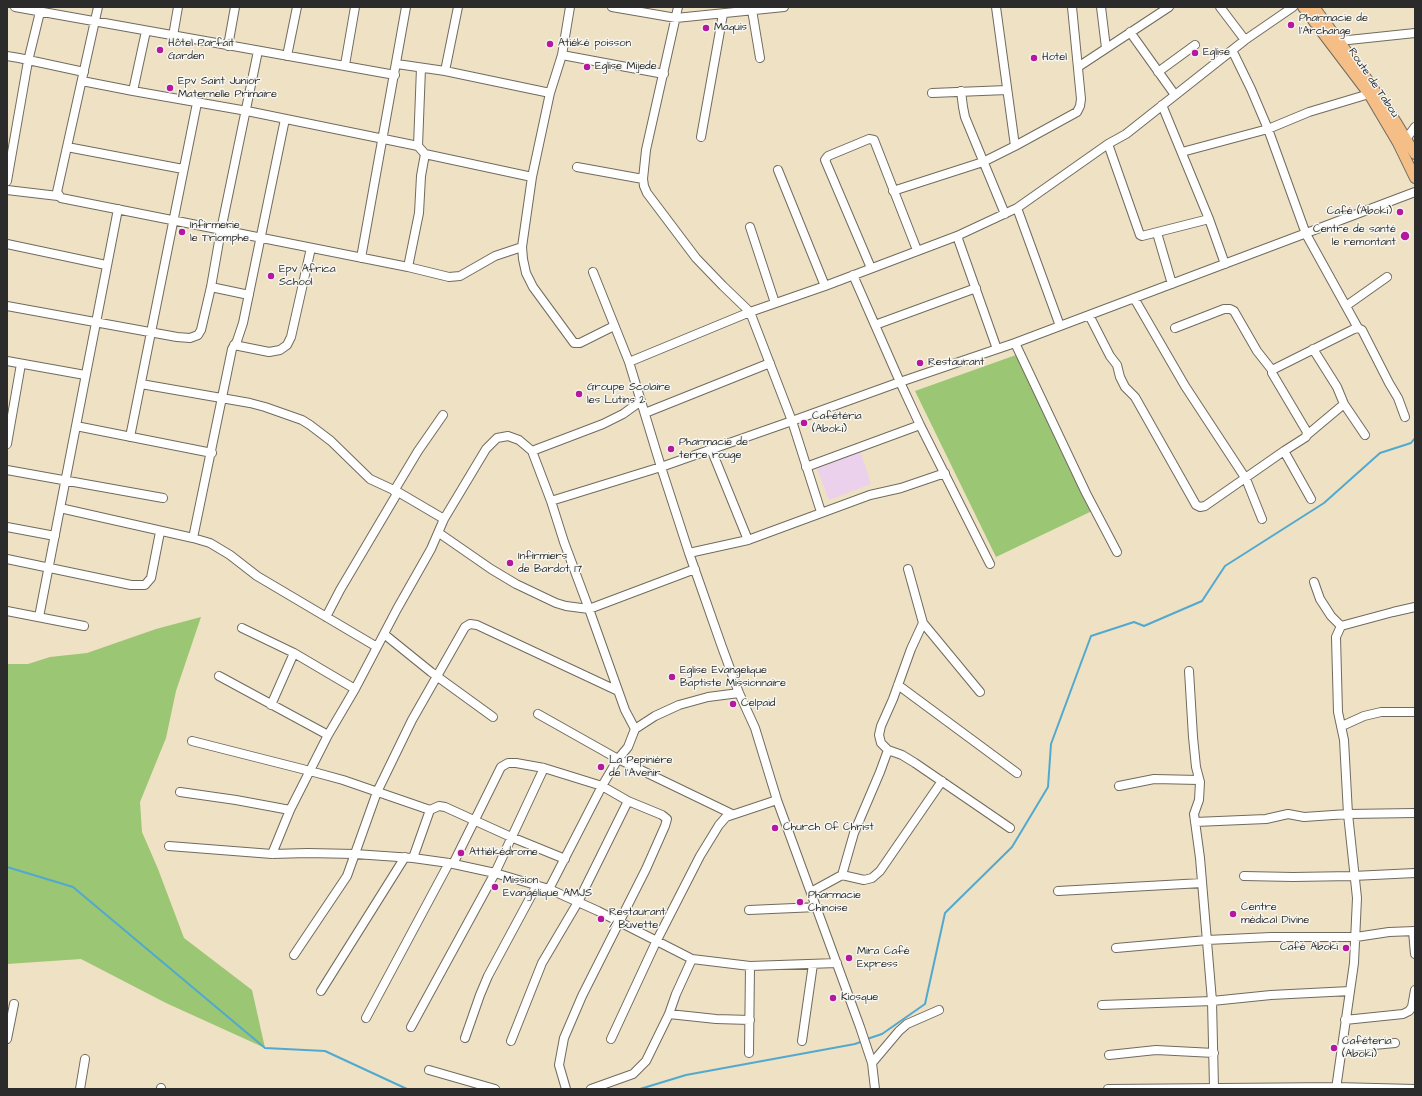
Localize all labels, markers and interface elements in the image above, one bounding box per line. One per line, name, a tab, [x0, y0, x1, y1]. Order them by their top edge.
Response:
place label: Pharmacie de l'Archange	[1299, 12, 1368, 38]
marker: Pharmacie de l'Archange	[1286, 20, 1296, 30]
place label: Maquis	[714, 21, 747, 35]
marker: Maquis	[701, 23, 711, 33]
place label: Hôtel Parfait Garden	[168, 37, 234, 63]
place label: Atiéké poisson	[558, 37, 631, 51]
marker: Atiéké poisson	[545, 39, 555, 49]
marker: Hôtel Parfait Garden	[155, 45, 165, 55]
place label: Eglise	[1203, 46, 1230, 60]
street label: Route de Tabou	[1345, 46, 1401, 120]
marker: Eglise	[1190, 48, 1200, 58]
place label: Hotel	[1042, 51, 1067, 65]
marker: Hotel	[1029, 53, 1039, 63]
place label: Eglise Mijede	[595, 60, 657, 74]
marker: Eglise Mijede	[582, 62, 592, 72]
place label: Epv Saint Junior Maternelle Primaire	[178, 75, 277, 101]
marker: Epv Saint Junior Maternelle Primaire	[165, 83, 175, 93]
place label: Café (Aboki)	[1327, 205, 1392, 219]
marker: Café (Aboki)	[1395, 207, 1405, 217]
place label: Infirmerie le Triomphe	[190, 219, 249, 245]
place label: Centre de santé le remontant	[1313, 223, 1396, 249]
marker: Infirmerie le Triomphe	[177, 227, 187, 237]
marker: Centre de santé le remontant	[1399, 230, 1411, 242]
place label: Epv Africa School	[279, 263, 336, 289]
marker: Epv Africa School	[266, 271, 276, 281]
place label: Restaurant	[928, 356, 985, 370]
marker: Restaurant	[915, 358, 925, 368]
place label: Groupe Scolaire les Lutins 2	[587, 381, 670, 407]
marker: Groupe Scolaire les Lutins 2	[574, 389, 584, 399]
place label: Cafétéria (Aboki)	[812, 410, 862, 436]
marker: Cafétéria (Aboki)	[799, 418, 809, 428]
place label: Pharmacie de terre rouge	[679, 436, 748, 462]
marker: Pharmacie de terre rouge	[666, 444, 676, 454]
place label: Infirmiers de Bardot 17	[518, 550, 582, 576]
marker: Infirmiers de Bardot 17	[505, 558, 515, 568]
place label: Eglise Evangelique Baptiste Missionnaire	[680, 664, 786, 690]
marker: Eglise Evangelique Baptiste Missionnaire	[667, 672, 677, 682]
place label: Celpaid	[741, 697, 775, 711]
marker: Celpaid	[728, 699, 738, 709]
place label: La Pepinière de l'Avenir	[609, 754, 673, 780]
marker: La Pepinière de l'Avenir	[596, 762, 606, 772]
place label: Church Of Christ	[783, 821, 874, 835]
marker: Church Of Christ	[770, 823, 780, 833]
place label: Attiékédrome	[469, 846, 538, 860]
marker: Attiékédrome	[456, 848, 466, 858]
place label: Mission Evangélique AMJS	[503, 874, 592, 900]
marker: Mission Evangélique AMJS	[490, 882, 500, 892]
place label: Pharmacie Chinoise	[808, 889, 861, 915]
marker: Pharmacie Chinoise	[795, 897, 805, 907]
place label: Centre médical Divine	[1241, 901, 1309, 927]
place label: Restaurant / Buvette	[609, 906, 666, 932]
marker: Centre médical Divine	[1228, 909, 1238, 919]
marker: Restaurant / Buvette	[596, 914, 606, 924]
place label: Café Aboki	[1280, 941, 1338, 955]
marker: Café Aboki	[1341, 943, 1351, 953]
place label: Mira Café Express	[857, 945, 910, 971]
marker: Mira Café Express	[844, 953, 854, 963]
place label: Kiosque	[841, 991, 878, 1005]
marker: Kiosque	[828, 993, 838, 1003]
place label: Caféteria (Aboki)	[1342, 1035, 1392, 1061]
marker: Caféteria (Aboki)	[1329, 1043, 1339, 1053]

